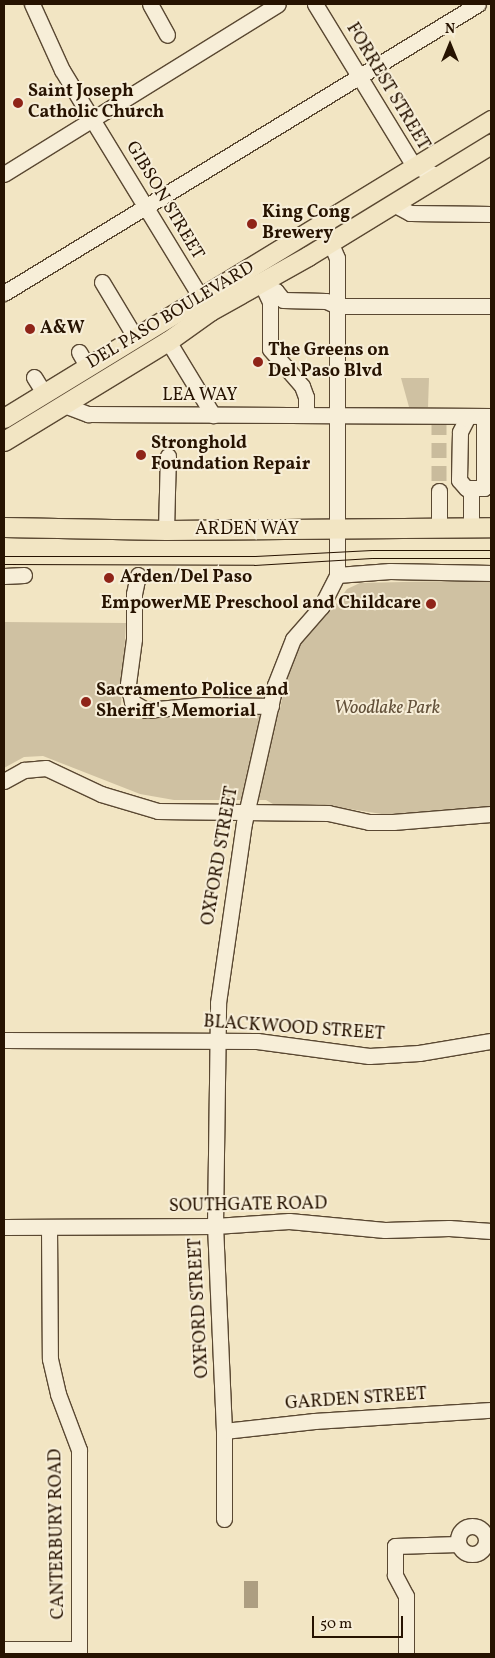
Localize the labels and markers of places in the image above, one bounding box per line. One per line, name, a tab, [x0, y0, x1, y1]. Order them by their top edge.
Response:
place label: Saint Joseph Catholic Church	[28, 82, 164, 125]
marker: Saint Joseph Catholic Church	[12, 97, 24, 109]
place label: King Cong Brewery	[262, 203, 350, 245]
marker: King Cong Brewery	[246, 218, 258, 230]
place label: A&W	[40, 318, 85, 340]
marker: A&W	[24, 323, 36, 335]
place label: The Greens on Del Paso Blvd	[268, 341, 389, 384]
marker: The Greens on Del Paso Blvd	[252, 356, 264, 368]
place label: Stronghold Foundation Repair	[151, 434, 310, 476]
marker: Stronghold Foundation Repair	[135, 449, 147, 461]
place label: Arden/Del Paso	[120, 567, 252, 589]
marker: Arden/Del Paso	[102, 571, 116, 585]
place label: EmpowerME Preschool and Childcare	[101, 593, 421, 615]
marker: EmpowerME Preschool and Childcare	[425, 598, 437, 610]
place label: Sacramento Police and Sheriff's Memorial	[96, 681, 288, 724]
marker: Sacramento Police and Sheriff's Memorial	[80, 696, 92, 708]

